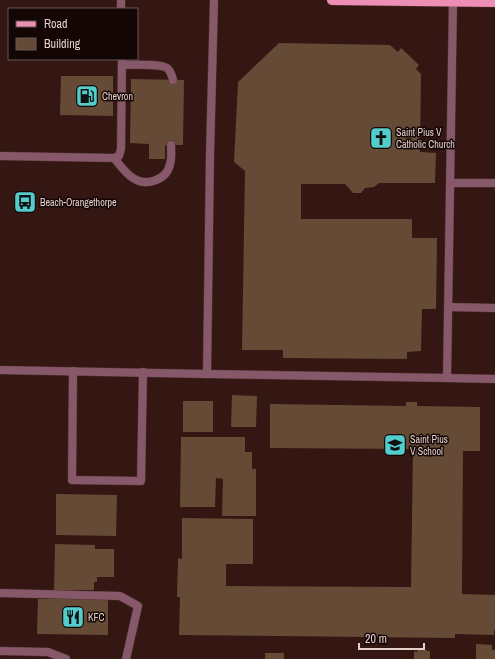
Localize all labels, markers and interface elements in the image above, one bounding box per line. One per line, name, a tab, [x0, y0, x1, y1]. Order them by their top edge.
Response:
legend	[8, 8, 138, 60]
text: Road	[44, 16, 68, 32]
text: Building	[44, 36, 81, 52]
fuel station icon: Chevron	[74, 83, 100, 109]
place label: Chevron	[102, 90, 133, 103]
church icon: Saint Pius V Catholic Church	[368, 125, 394, 151]
place label: Saint Pius V Catholic Church	[396, 126, 455, 151]
bus stop icon: Beach-Orangethorpe	[12, 189, 38, 215]
place label: Beach-Orangethorpe	[40, 196, 117, 209]
school or university icon: Saint Pius V School	[382, 432, 408, 458]
place label: Saint Pius V School	[410, 433, 448, 458]
restaurant icon: KFC	[60, 604, 86, 630]
place label: KFC	[88, 611, 104, 624]
scale bar	[359, 625, 424, 651]
text: 20 m	[365, 631, 387, 647]

